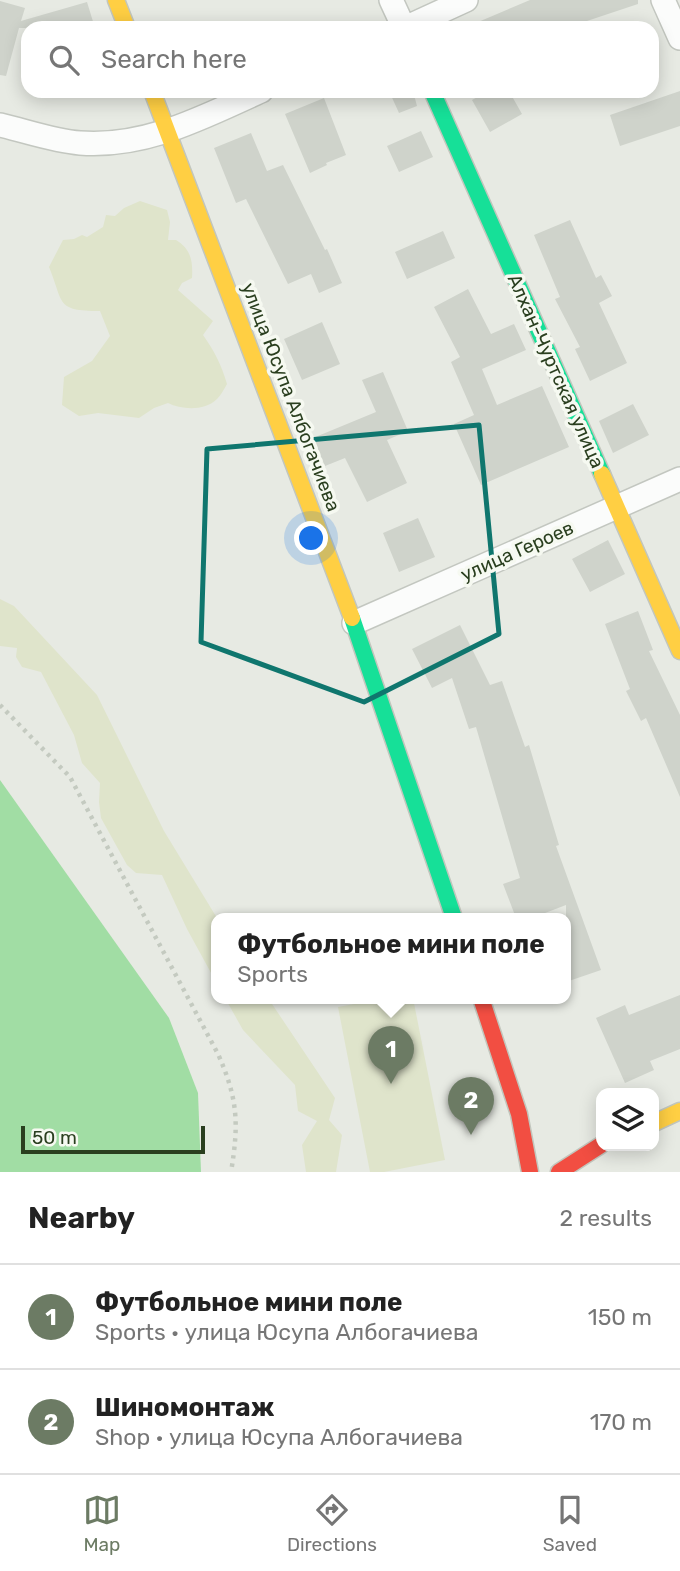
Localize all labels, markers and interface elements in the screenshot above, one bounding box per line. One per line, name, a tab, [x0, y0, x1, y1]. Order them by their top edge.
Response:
search box	[21, 21, 659, 98]
icon: search	[45, 41, 83, 79]
text: Search here	[101, 44, 247, 75]
street label: Алхан-Чуртская улица	[503, 270, 609, 472]
street label: улица Юсупа Албогачиева	[237, 280, 345, 514]
street label: улица Героев	[457, 516, 577, 586]
your location	[294, 521, 328, 555]
popup	[211, 913, 571, 1004]
text: Футбольное мини поле	[237, 929, 545, 960]
text: Sports	[237, 960, 308, 988]
pin: 1	[368, 1026, 414, 1084]
pin: 2	[448, 1077, 494, 1135]
map controls	[596, 1088, 659, 1151]
button: layers	[596, 1088, 659, 1151]
scale bar	[21, 1123, 205, 1155]
text: 50 m	[32, 1126, 77, 1149]
text: Nearby	[28, 1200, 135, 1236]
text: 2 results	[560, 1204, 652, 1232]
text: Футбольное мини поле	[95, 1287, 403, 1318]
text: 1	[45, 1303, 57, 1331]
text: 150 m	[588, 1303, 652, 1331]
text: Sports · улица Юсупа Албогачиева	[95, 1318, 478, 1346]
text: Шиномонтаж	[95, 1392, 274, 1423]
text: 2	[44, 1408, 58, 1436]
text: 170 m	[590, 1408, 652, 1436]
text: Shop · улица Юсупа Албогачиева	[95, 1423, 463, 1451]
tab: Map	[83, 1491, 121, 1556]
tab: Directions	[287, 1491, 377, 1556]
tab: Saved	[543, 1491, 597, 1556]

